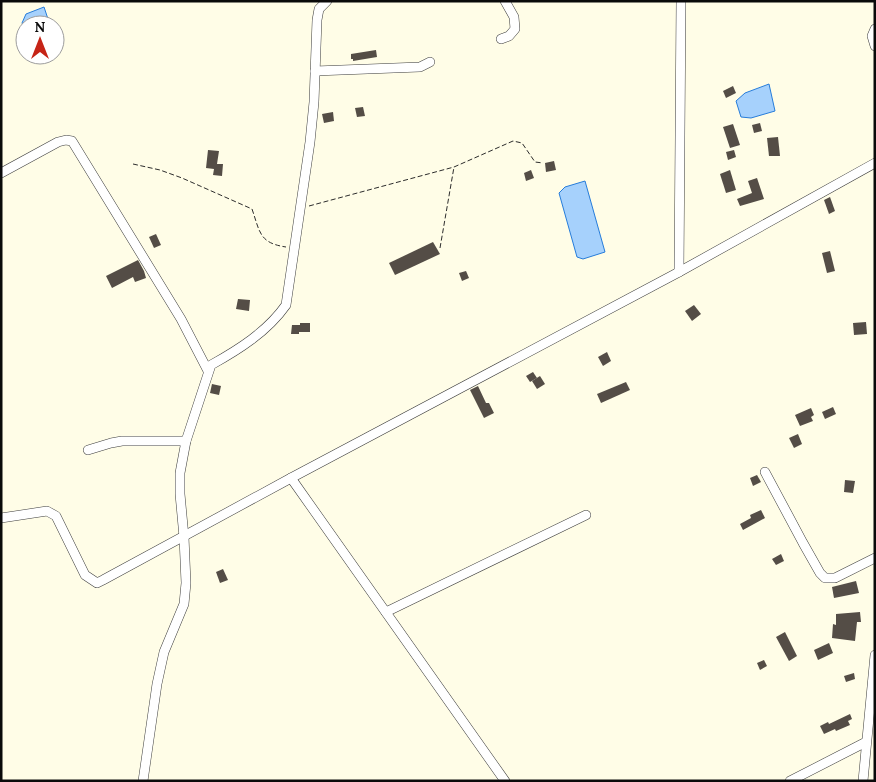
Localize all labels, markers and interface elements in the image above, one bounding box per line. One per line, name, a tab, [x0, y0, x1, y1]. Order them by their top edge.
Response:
north arrow	[15, 15, 65, 65]
text: N	[35, 18, 46, 36]

